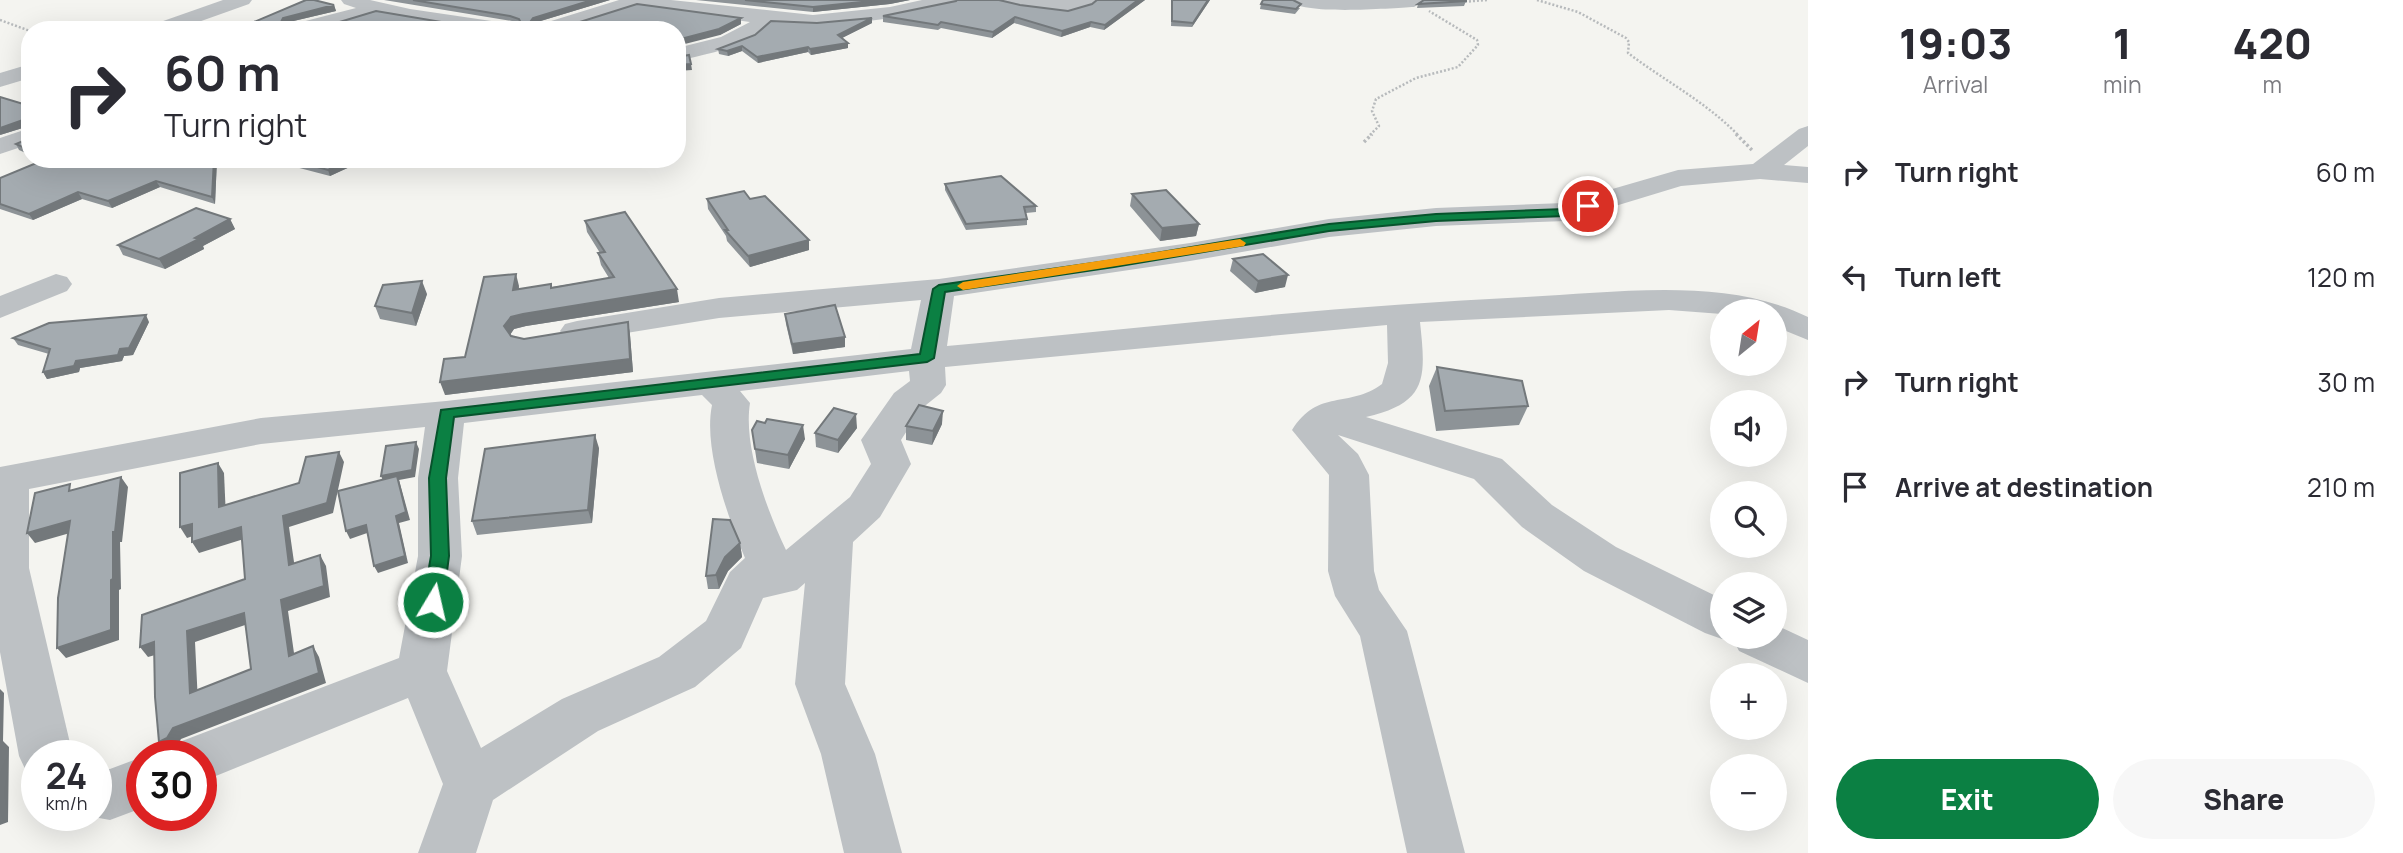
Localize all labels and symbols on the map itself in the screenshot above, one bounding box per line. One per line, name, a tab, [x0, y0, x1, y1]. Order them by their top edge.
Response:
pin	[1558, 176, 1618, 236]
north arrow	[1710, 299, 1787, 376]
position arrow	[396, 565, 470, 639]
speed limit sign: 30	[126, 740, 217, 831]

